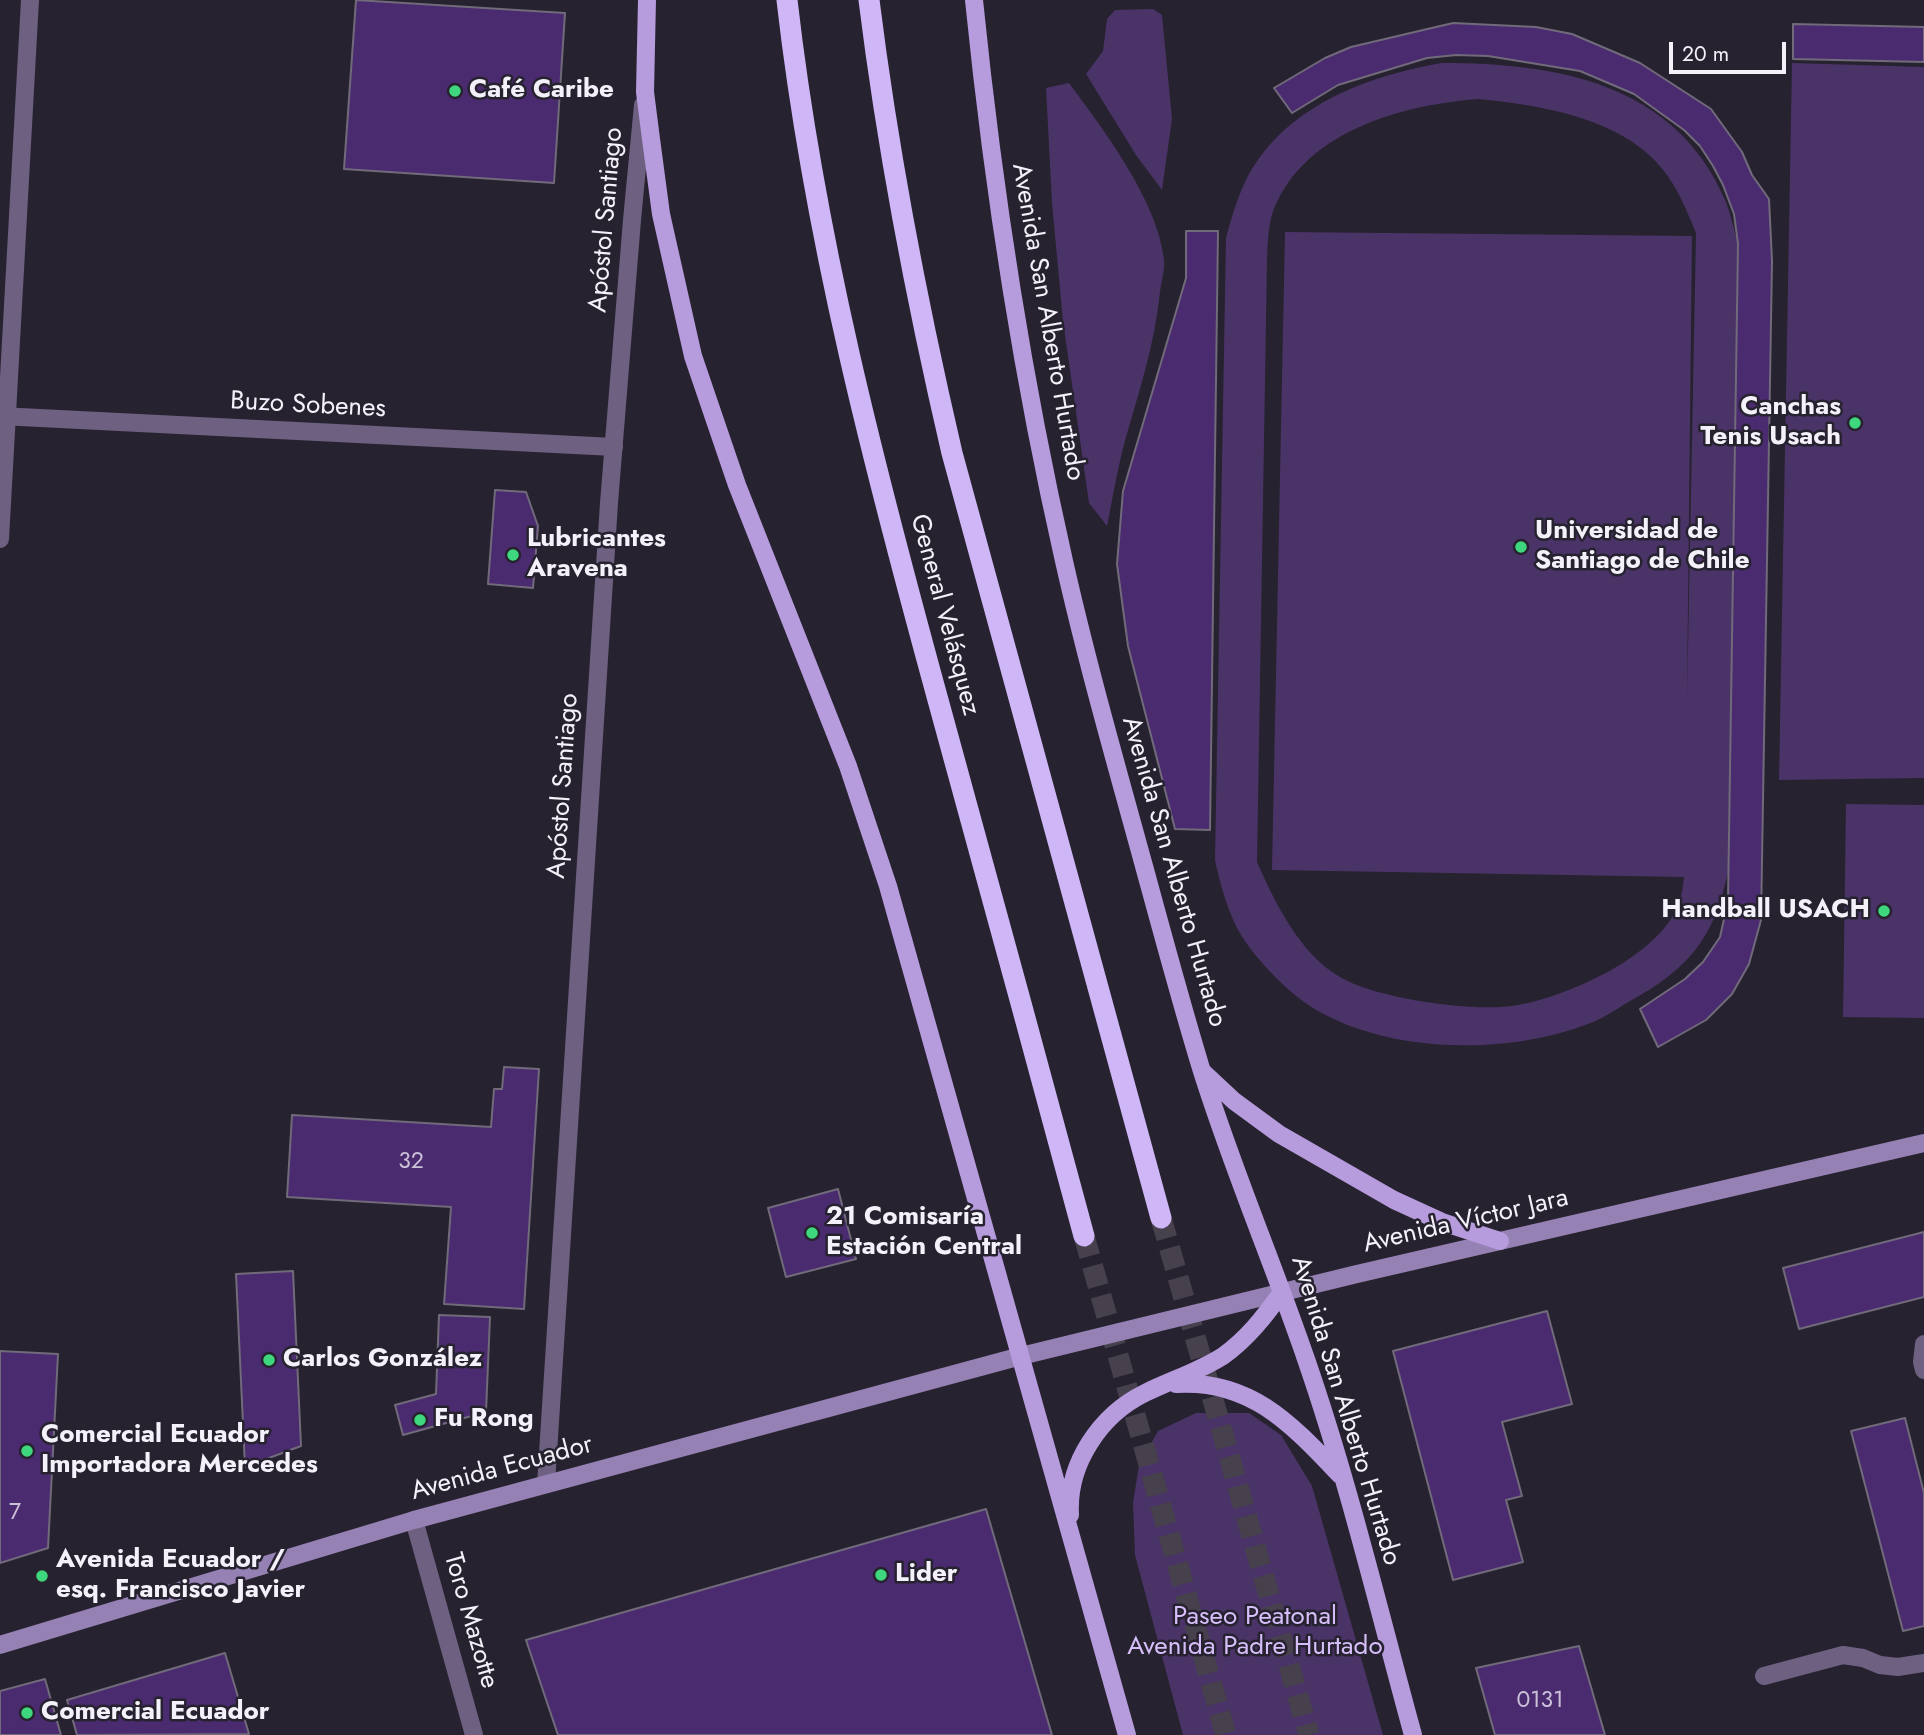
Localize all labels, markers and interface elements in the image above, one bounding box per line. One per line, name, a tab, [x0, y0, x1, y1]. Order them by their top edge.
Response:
scale bar	[1672, 28, 1789, 72]
text: 20 m	[1682, 39, 1729, 69]
place label: Café Caribe	[469, 75, 614, 107]
marker: Café Caribe	[447, 83, 463, 99]
street label: Apóstol Santiago	[583, 126, 631, 314]
street label: Avenida San Alberto Hurtado	[1004, 161, 1090, 483]
street label: Buzo Sobenes	[229, 386, 387, 426]
place label: Canchas Tenis Usach	[1701, 392, 1841, 453]
marker: Canchas Tenis Usach	[1847, 415, 1863, 431]
street label: General Velásquez	[902, 511, 986, 719]
place label: Universidad de Santiago de Chile	[1535, 516, 1750, 578]
place label: Lubricantes Aravena	[527, 524, 666, 586]
marker: Universidad de Santiago de Chile	[1513, 539, 1529, 555]
marker: Lubricantes Aravena	[505, 547, 521, 563]
street label: Apóstol Santiago	[542, 692, 586, 880]
street label: Avenida San Alberto Hurtado	[1114, 713, 1232, 1031]
place label: Handball USACH	[1661, 895, 1870, 927]
marker: Handball USACH	[1876, 903, 1892, 919]
house number: 32	[398, 1148, 424, 1176]
street label: Avenida Víctor Jara	[1360, 1183, 1572, 1261]
place label: 21 Comisaría Estación Central	[826, 1202, 1022, 1264]
marker: 21 Comisaría Estación Central	[804, 1225, 820, 1241]
street label: Avenida San Alberto Hurtado	[1283, 1253, 1407, 1569]
place label: Carlos González	[283, 1344, 482, 1376]
marker: Carlos González	[261, 1352, 277, 1368]
place label: Fu Rong	[434, 1404, 534, 1436]
marker: Fu Rong	[412, 1412, 428, 1428]
place label: Comercial Ecuador Importadora Mercedes	[41, 1420, 318, 1482]
street label: Avenida Ecuador	[408, 1430, 596, 1508]
marker: Comercial Ecuador Importadora Mercedes	[19, 1443, 35, 1459]
house number: 7	[9, 1499, 21, 1527]
place label: Avenida Ecuador / esq. Francisco Javier	[56, 1545, 305, 1606]
street label: Toro Mazotte	[436, 1550, 504, 1692]
place label: Lider	[895, 1559, 958, 1591]
marker: Lider	[873, 1567, 889, 1583]
marker: Avenida Ecuador / esq. Francisco Javier	[34, 1568, 50, 1584]
park label: Paseo Peatonal Avenida Padre Hurtado	[1127, 1602, 1383, 1664]
house number: 0131	[1516, 1687, 1564, 1715]
place label: Comercial Ecuador	[41, 1697, 269, 1729]
marker: Comercial Ecuador	[19, 1705, 35, 1721]

